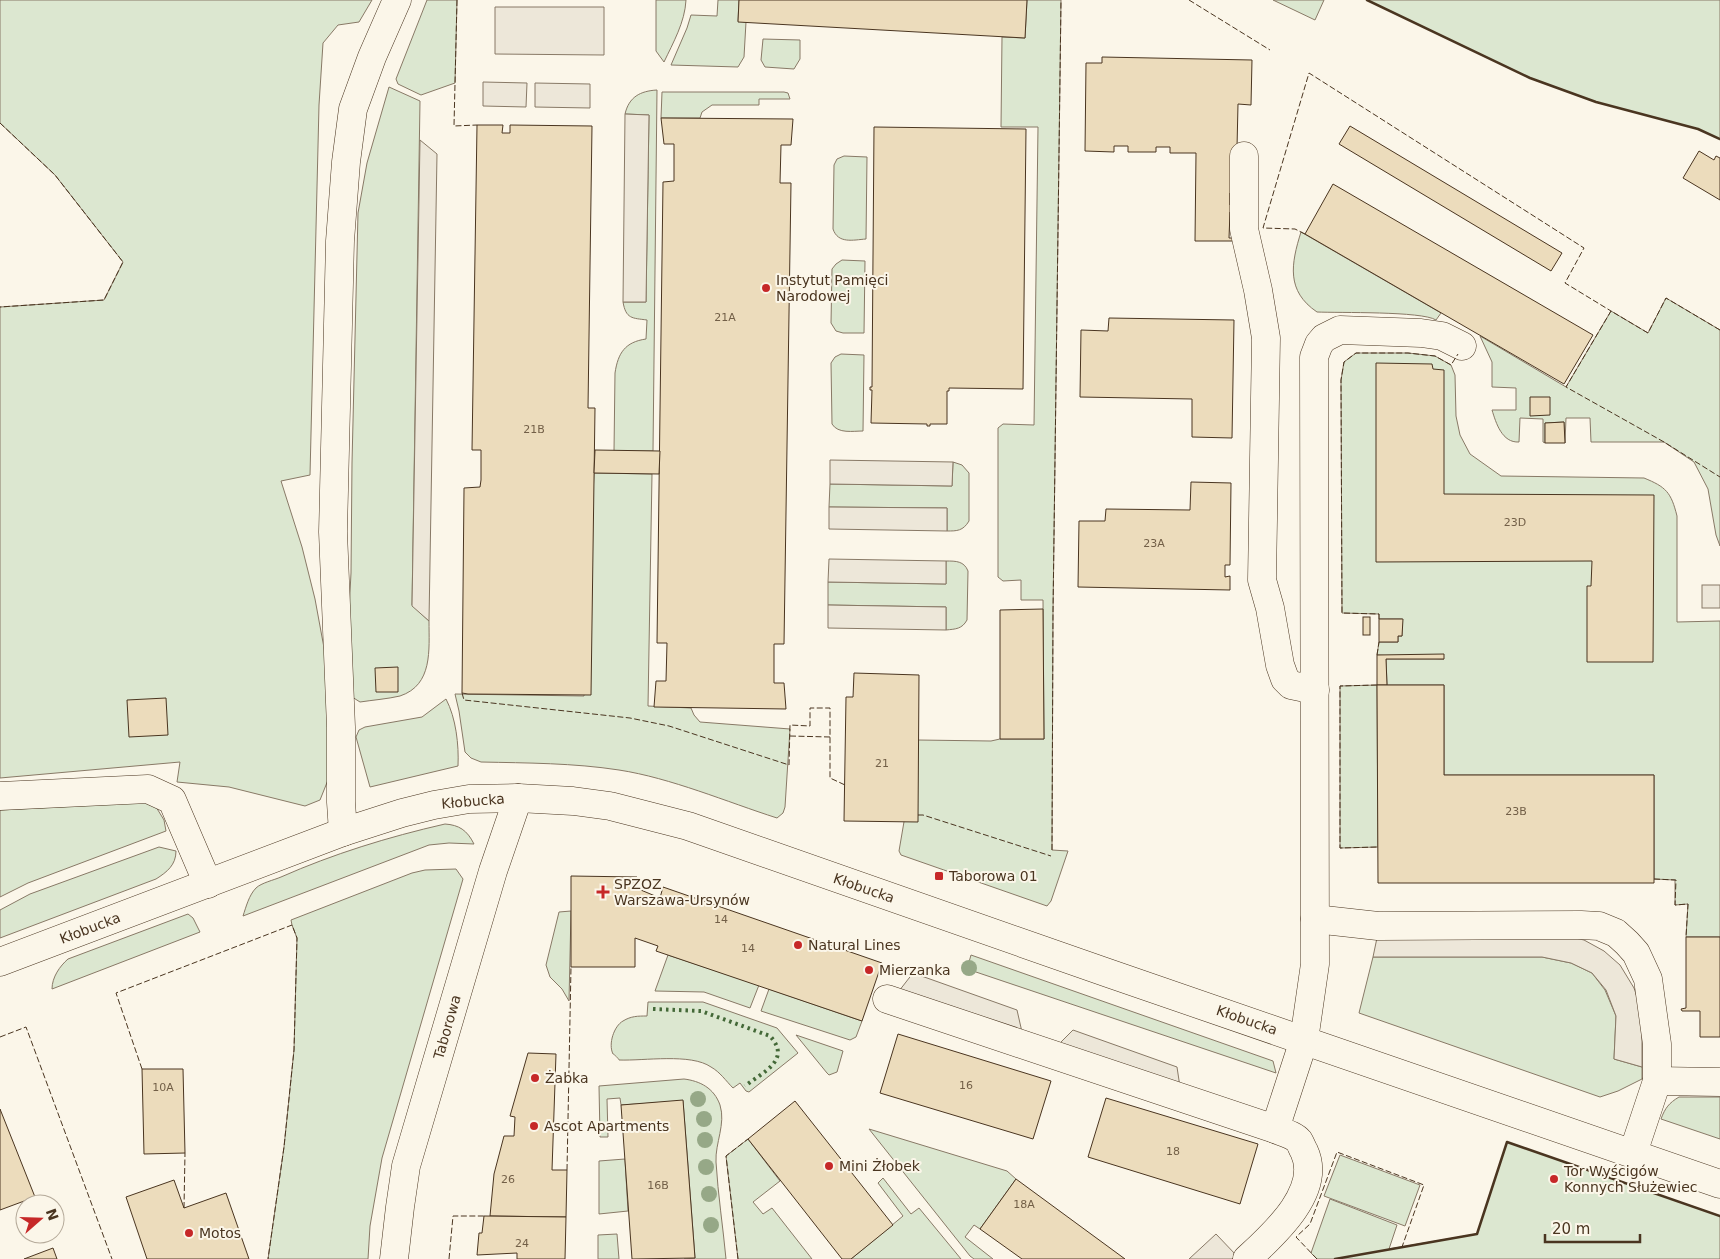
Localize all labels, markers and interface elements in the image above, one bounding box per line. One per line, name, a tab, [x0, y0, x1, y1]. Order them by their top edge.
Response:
place label: Instytut Pamięci Narodowej	[776, 272, 889, 304]
marker: Instytut Pamięci Narodowej	[760, 282, 772, 294]
house number: 21A	[714, 311, 736, 324]
house number: 21B	[523, 423, 545, 436]
house number: 23D	[1504, 516, 1526, 529]
house number: 23A	[1143, 537, 1165, 550]
house number: 21	[875, 757, 889, 770]
street label: Kłobucka	[441, 790, 505, 812]
house number: 23B	[1505, 805, 1527, 818]
place label: Taborowa 01	[948, 868, 1038, 884]
street label: Kłobucka	[831, 870, 897, 906]
marker: Taborowa 01	[933, 870, 945, 882]
place label: SPZOZ Warszawa-Ursynów	[614, 876, 750, 908]
marker: SPZOZ Warszawa-Ursynów	[596, 885, 610, 899]
street label: Kłobucka	[57, 909, 123, 947]
house number: 14	[714, 913, 728, 926]
place label: Natural Lines	[808, 937, 901, 953]
marker: Natural Lines	[792, 939, 804, 951]
house number: 14	[741, 942, 755, 955]
place label: Mierzanka	[879, 962, 951, 978]
marker: Mierzanka	[863, 964, 875, 976]
street label: Taborowa	[430, 993, 464, 1062]
street label: Kłobucka	[1214, 1002, 1280, 1038]
place label: Żabka	[545, 1069, 589, 1086]
marker: Żabka	[529, 1072, 541, 1084]
house number: 16	[959, 1079, 973, 1092]
house number: 10A	[152, 1081, 174, 1094]
place label: Ascot Apartments	[544, 1118, 669, 1134]
marker: Ascot Apartments	[528, 1120, 540, 1132]
house number: 18	[1166, 1145, 1180, 1158]
place label: Mini Żłobek	[839, 1157, 921, 1174]
marker: Mini Żłobek	[823, 1160, 835, 1172]
place label: Tor Wyścigów Konnych Służewiec	[1563, 1163, 1697, 1195]
house number: 26	[501, 1173, 515, 1186]
marker: Tor Wyścigów Konnych Służewiec	[1548, 1173, 1560, 1185]
house number: 16B	[647, 1179, 669, 1192]
north arrow	[15, 1194, 65, 1244]
house number: 18A	[1013, 1198, 1035, 1211]
text: N	[43, 1206, 62, 1223]
scale bar	[1545, 1212, 1640, 1244]
text: 20 m	[1552, 1220, 1590, 1238]
place label: Motos	[199, 1225, 241, 1241]
marker: Motos	[183, 1227, 195, 1239]
house number: 24	[515, 1237, 529, 1250]

